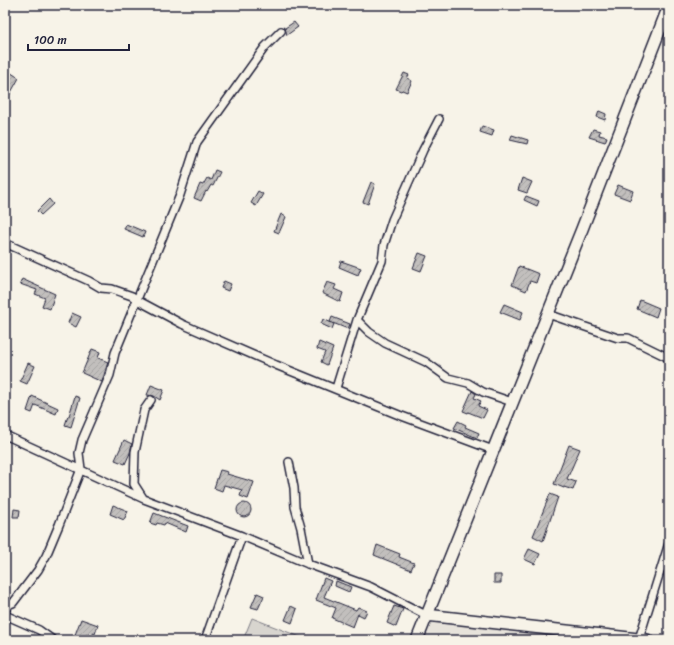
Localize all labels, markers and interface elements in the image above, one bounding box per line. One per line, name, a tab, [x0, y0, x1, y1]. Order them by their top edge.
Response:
scale bar	[28, 26, 129, 52]
text: 100 m	[34, 29, 67, 51]

